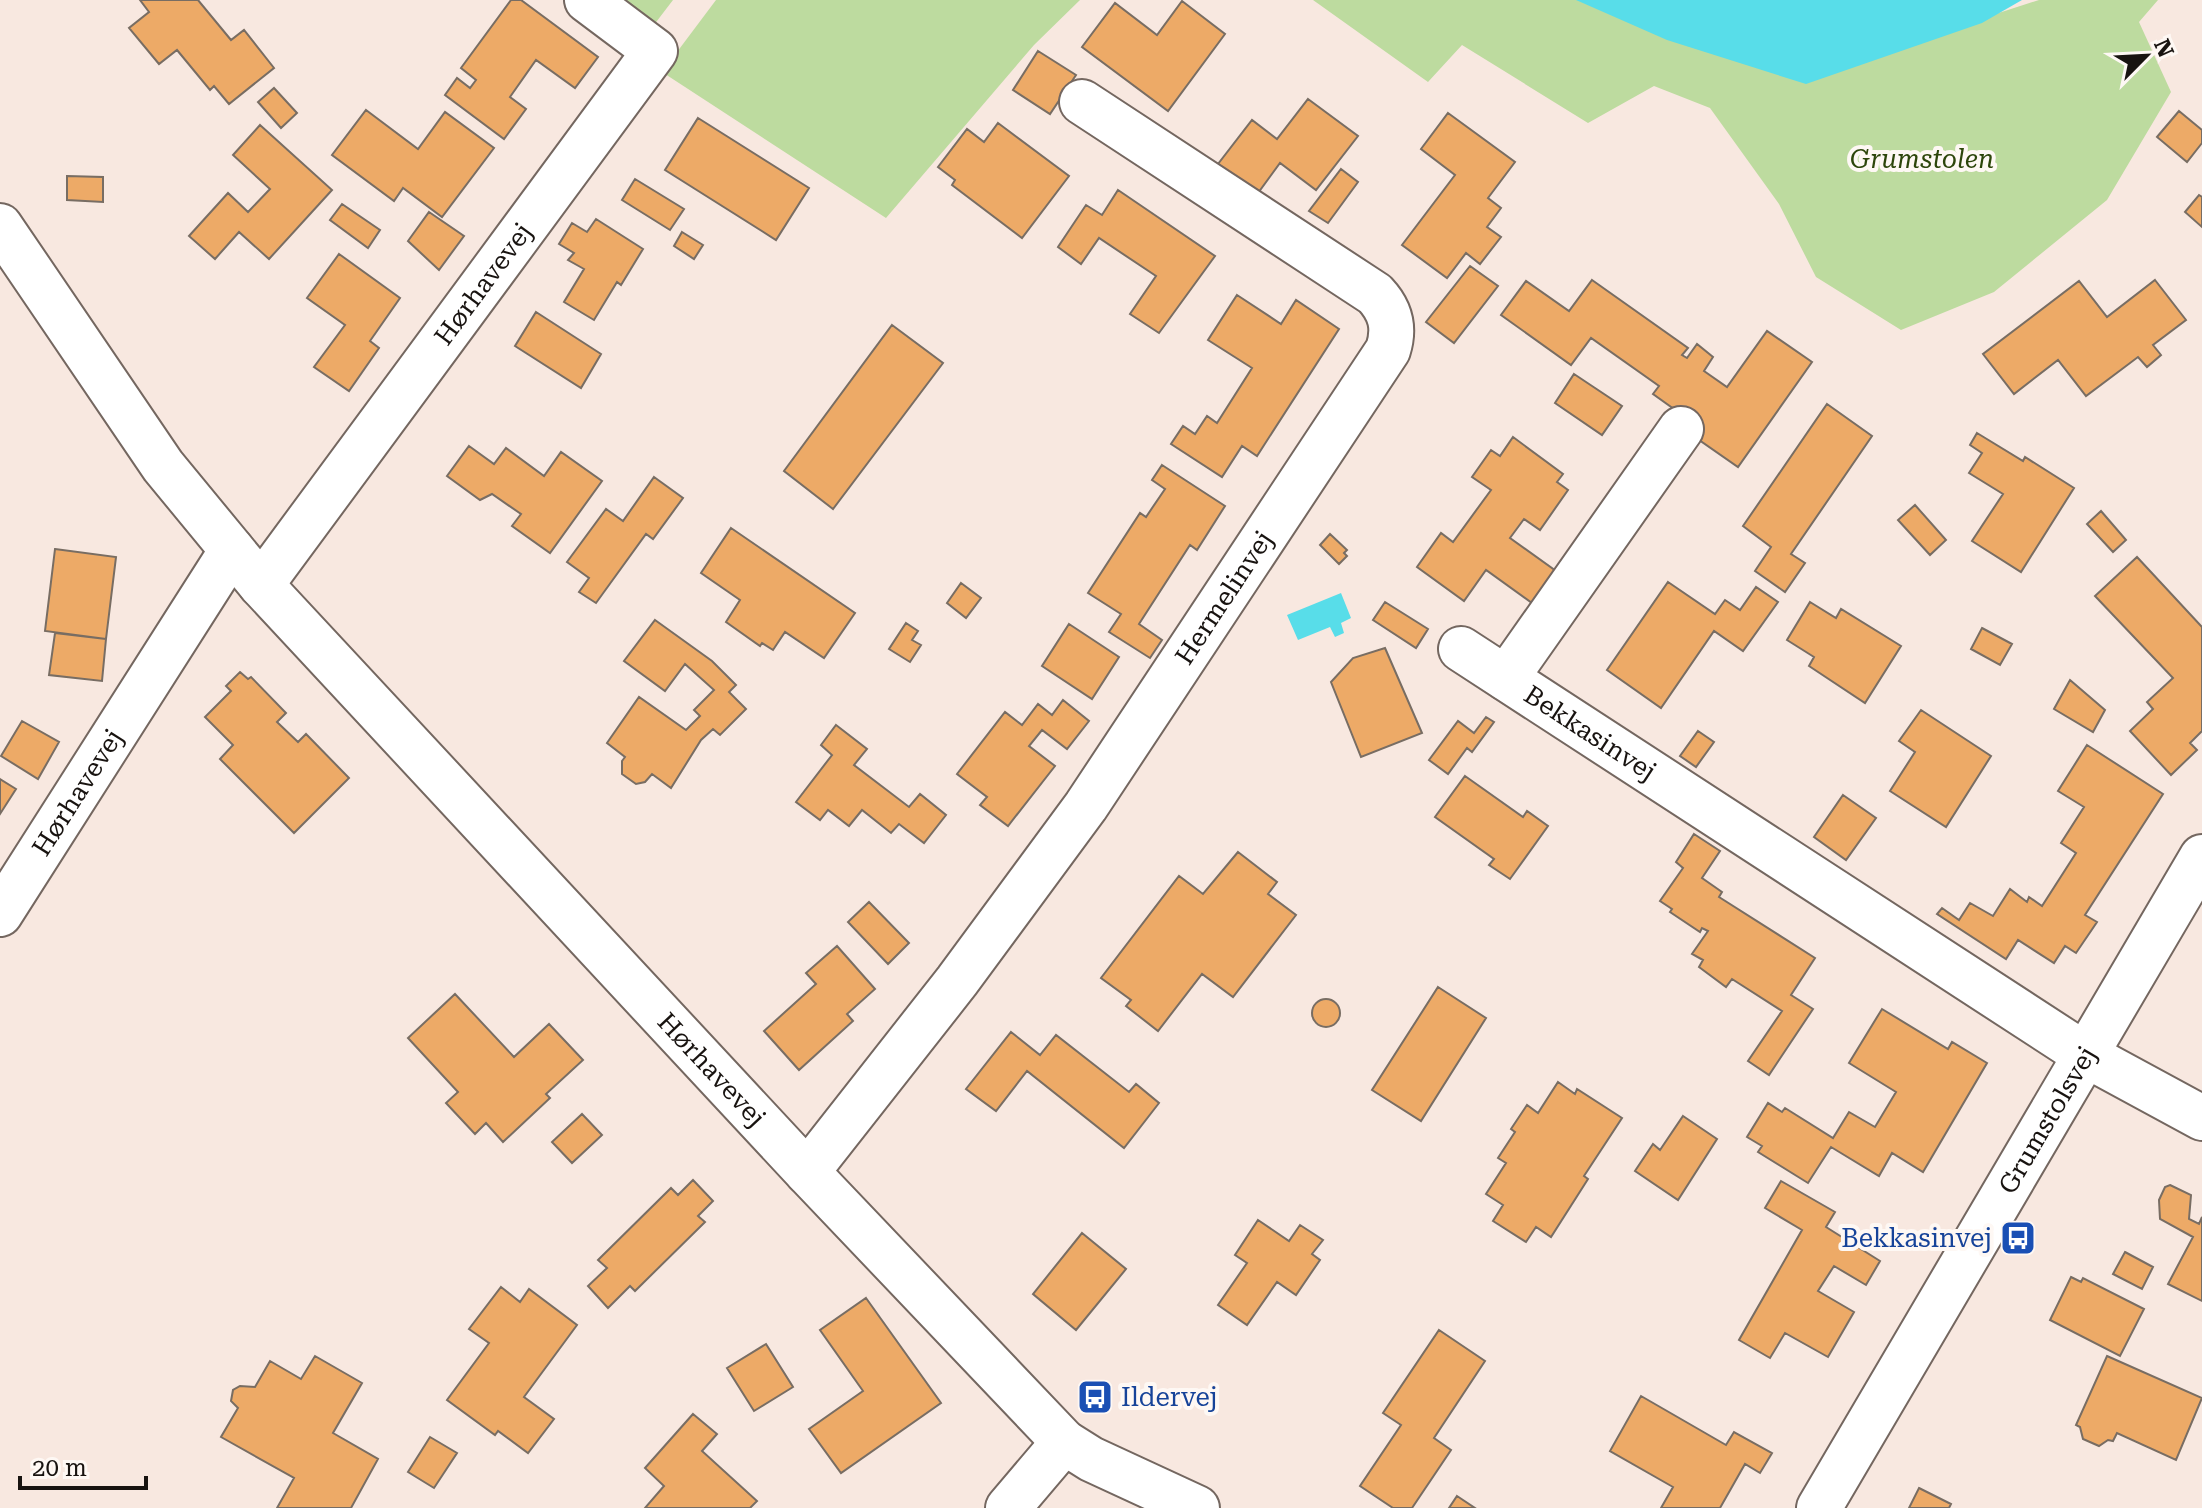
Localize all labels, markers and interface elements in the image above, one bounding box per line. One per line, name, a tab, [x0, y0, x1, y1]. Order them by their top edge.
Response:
north arrow	[2106, 16, 2186, 96]
text: N	[2149, 35, 2179, 61]
park label: Grumstolen	[1850, 144, 1994, 174]
street label: Hørhavevej	[428, 217, 538, 351]
street label: Hermelinvej	[1169, 525, 1279, 670]
street label: Bekkasinvej	[1519, 679, 1662, 787]
street label: Hørhavevej	[26, 724, 129, 861]
street label: Hørhavevej	[652, 1007, 772, 1132]
street label: Grumstolsvej	[1992, 1041, 2102, 1199]
bus stop icon: Bekkasinvej	[1999, 1219, 2037, 1257]
place label: Bekkasinvej	[1841, 1223, 1992, 1253]
bus stop icon: Ildervej	[1076, 1378, 1114, 1416]
place label: Ildervej	[1121, 1382, 1218, 1412]
scale bar	[20, 1440, 146, 1490]
text: 20 m	[32, 1454, 87, 1482]

